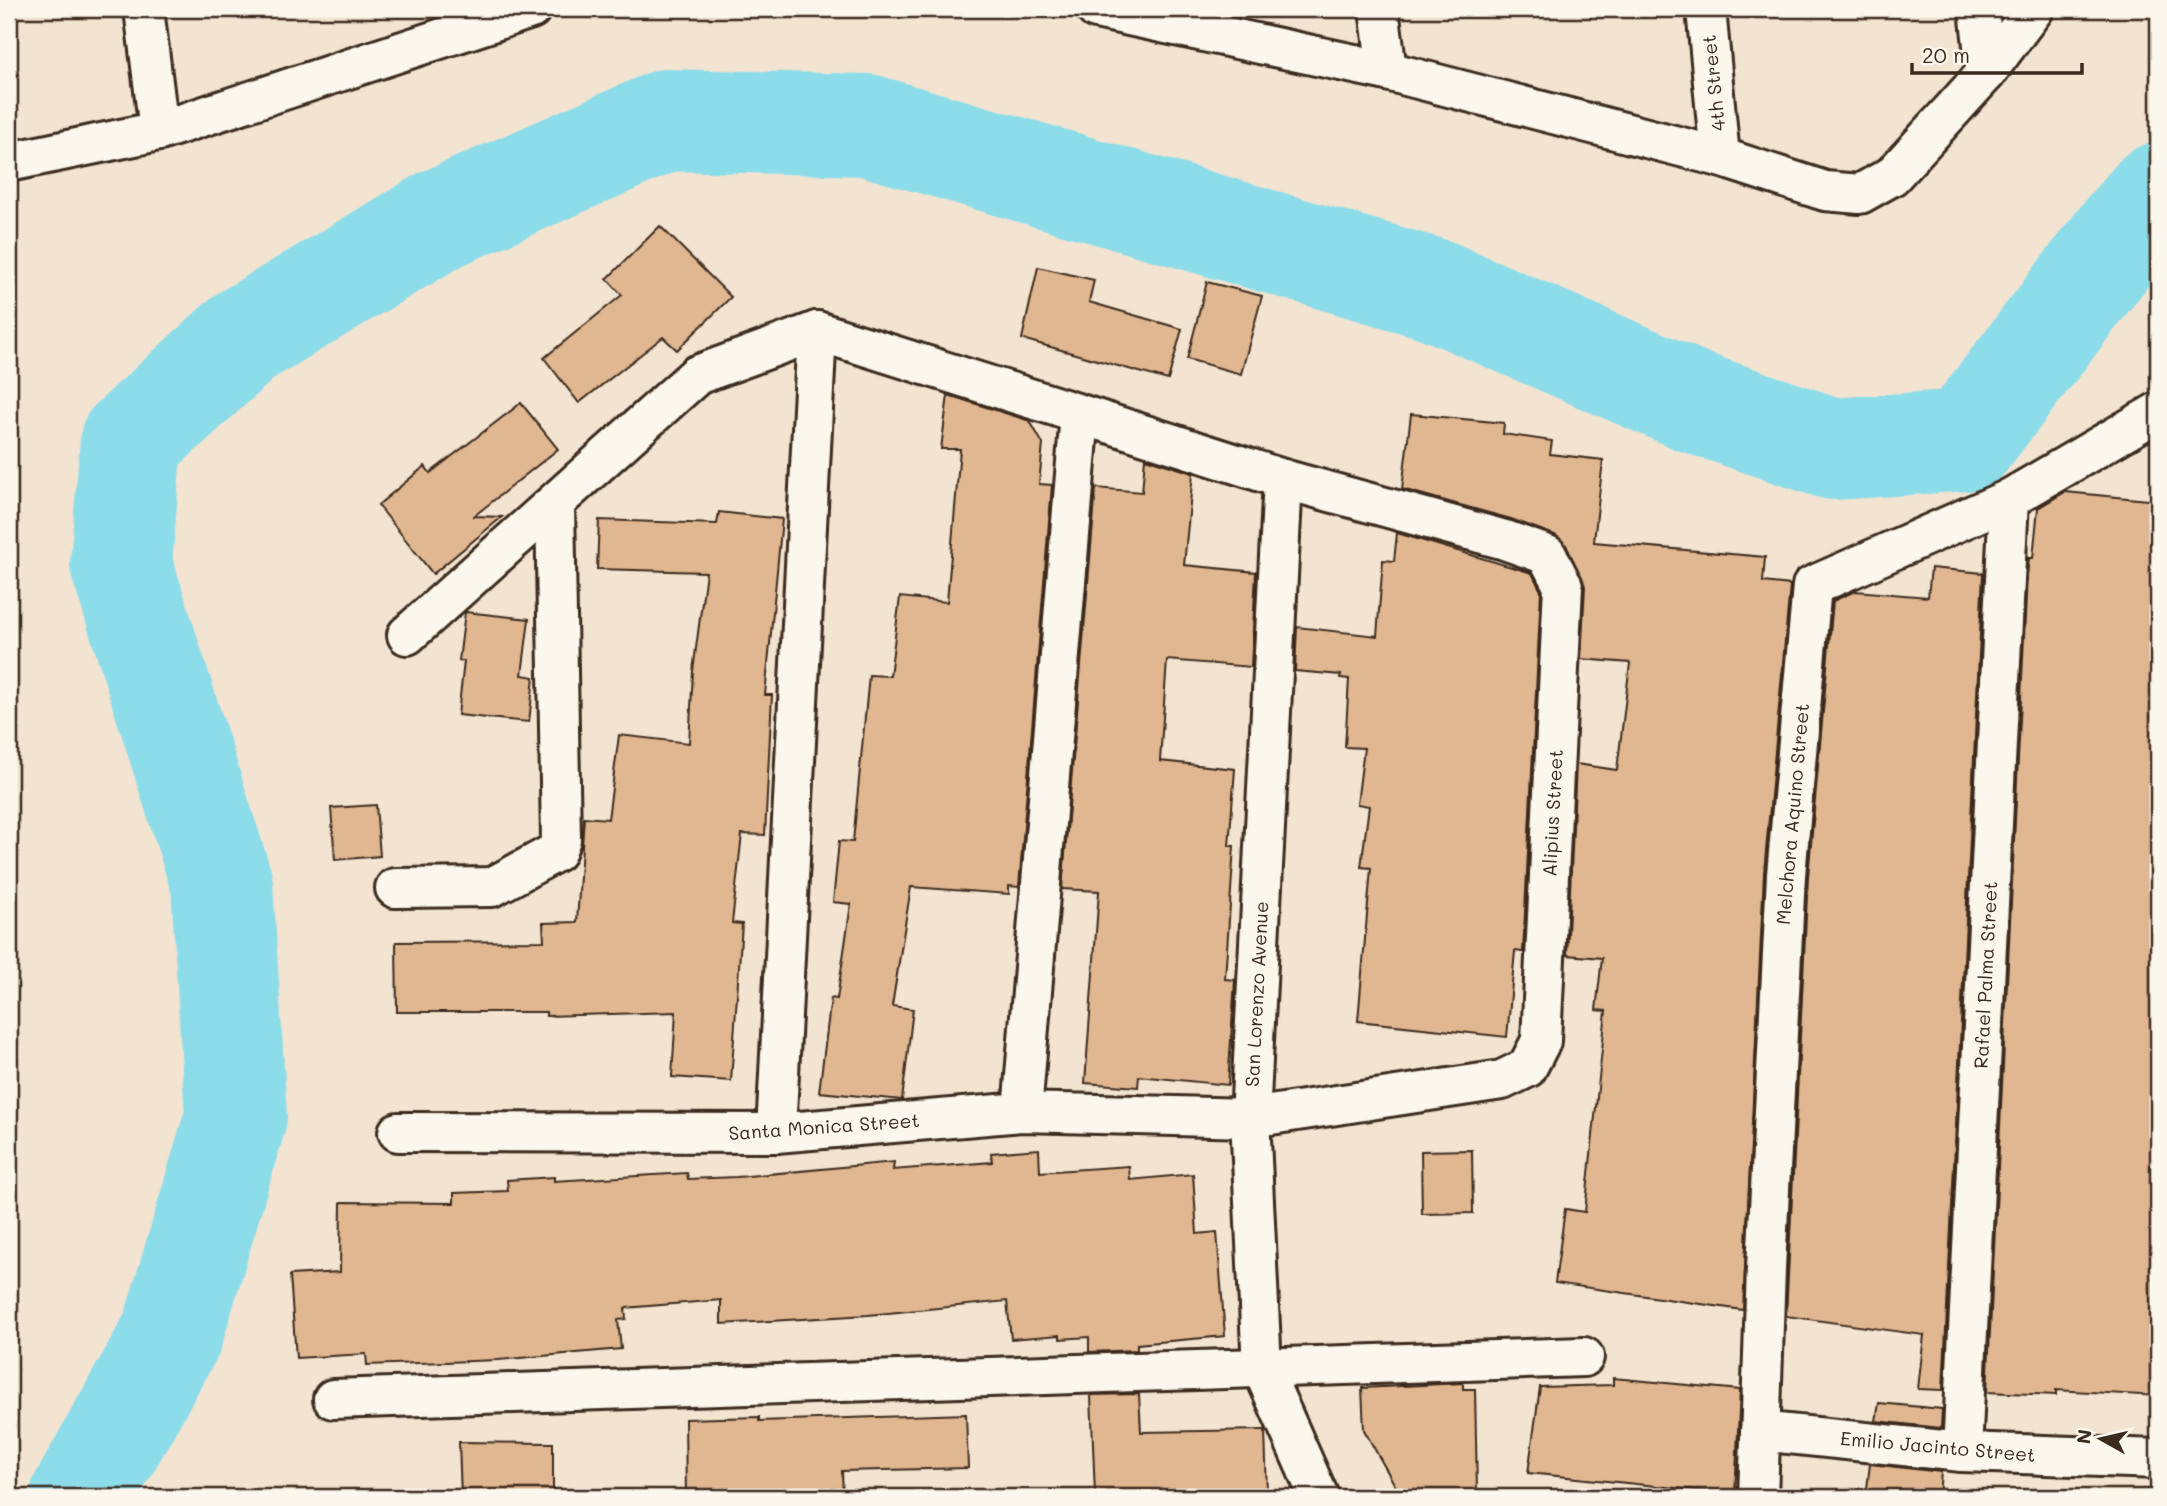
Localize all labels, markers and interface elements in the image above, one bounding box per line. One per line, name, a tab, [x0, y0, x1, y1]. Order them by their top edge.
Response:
scale bar	[1912, 32, 2081, 76]
street label: 4th Street	[1696, 34, 1730, 132]
text: 20 m	[1922, 41, 1970, 68]
street label: Melchora Aquino Street	[1770, 702, 1814, 926]
street label: Alipius Street	[1536, 749, 1568, 877]
street label: Rafael Palma Street	[1968, 881, 2002, 1069]
street label: San Lorenzo Avenue	[1239, 901, 1273, 1087]
street label: Santa Monica Street	[728, 1107, 920, 1145]
north arrow	[2066, 1404, 2136, 1474]
street label: Emilio Jacinto Street	[1839, 1425, 2037, 1467]
text: N	[2070, 1428, 2097, 1445]

